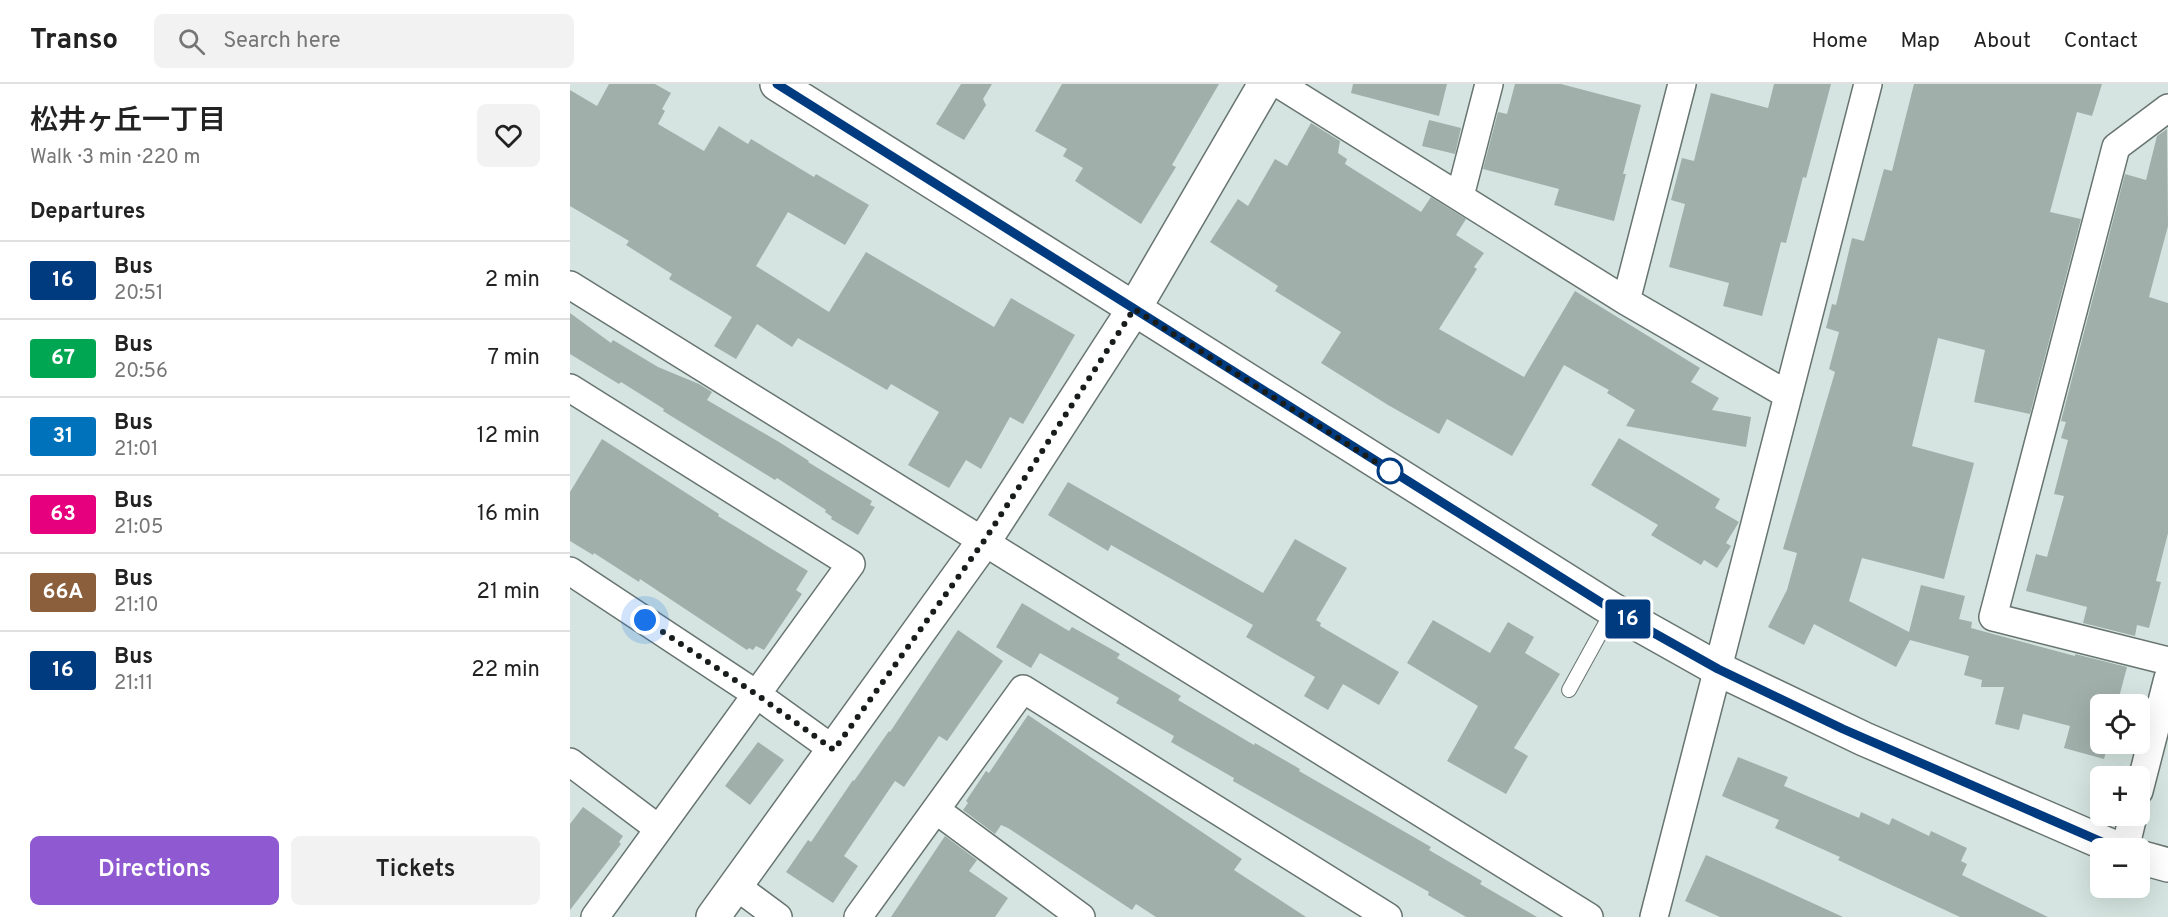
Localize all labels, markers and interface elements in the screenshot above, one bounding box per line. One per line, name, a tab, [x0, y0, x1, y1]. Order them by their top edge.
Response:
search box	[154, 14, 574, 68]
text: Transo	[30, 23, 118, 59]
icon: search	[175, 25, 208, 58]
text: Search here	[223, 28, 341, 55]
text: Home	[1812, 28, 1868, 55]
text: Map	[1901, 28, 1940, 55]
text: About	[1973, 28, 2031, 55]
text: Contact	[2064, 28, 2138, 55]
text: 松井ヶ丘一丁目	[30, 104, 226, 140]
button: heart	[477, 104, 540, 167]
text: Walk · 3 min · 220 m	[30, 145, 200, 171]
text: Departures	[30, 199, 146, 226]
text: Bus	[114, 254, 153, 281]
text: 16	[52, 267, 74, 294]
text: 2 min	[485, 267, 540, 294]
text: 20:51	[114, 281, 163, 307]
text: Bus	[114, 332, 153, 359]
text: 67	[51, 345, 75, 372]
text: 7 min	[488, 345, 540, 372]
text: 20:56	[114, 359, 168, 385]
text: Bus	[114, 410, 153, 437]
text: 31	[53, 423, 73, 450]
text: 12 min	[477, 423, 540, 450]
text: 21:01	[114, 437, 159, 463]
unlabelled marker	[1377, 458, 1403, 484]
text: Bus	[114, 488, 153, 515]
text: 63	[50, 501, 76, 528]
text: 16 min	[477, 501, 540, 528]
text: 21:05	[114, 515, 163, 541]
text: Bus	[114, 566, 153, 593]
text: 66A	[43, 579, 83, 606]
text: 21 min	[477, 579, 540, 606]
text: 21:10	[114, 593, 159, 619]
line badge: 16	[1601, 600, 1655, 638]
your location	[630, 605, 660, 635]
text: 16	[1617, 606, 1639, 633]
text: Bus	[114, 644, 153, 671]
text: 16	[52, 657, 74, 684]
text: 22 min	[471, 657, 540, 684]
text: 21:11	[114, 671, 153, 697]
map controls	[2090, 694, 2150, 898]
button: locate	[2090, 694, 2150, 754]
button: +	[2090, 766, 2150, 826]
button: Directions	[30, 836, 279, 905]
button: Tickets	[291, 836, 540, 905]
button: −	[2090, 838, 2150, 898]

